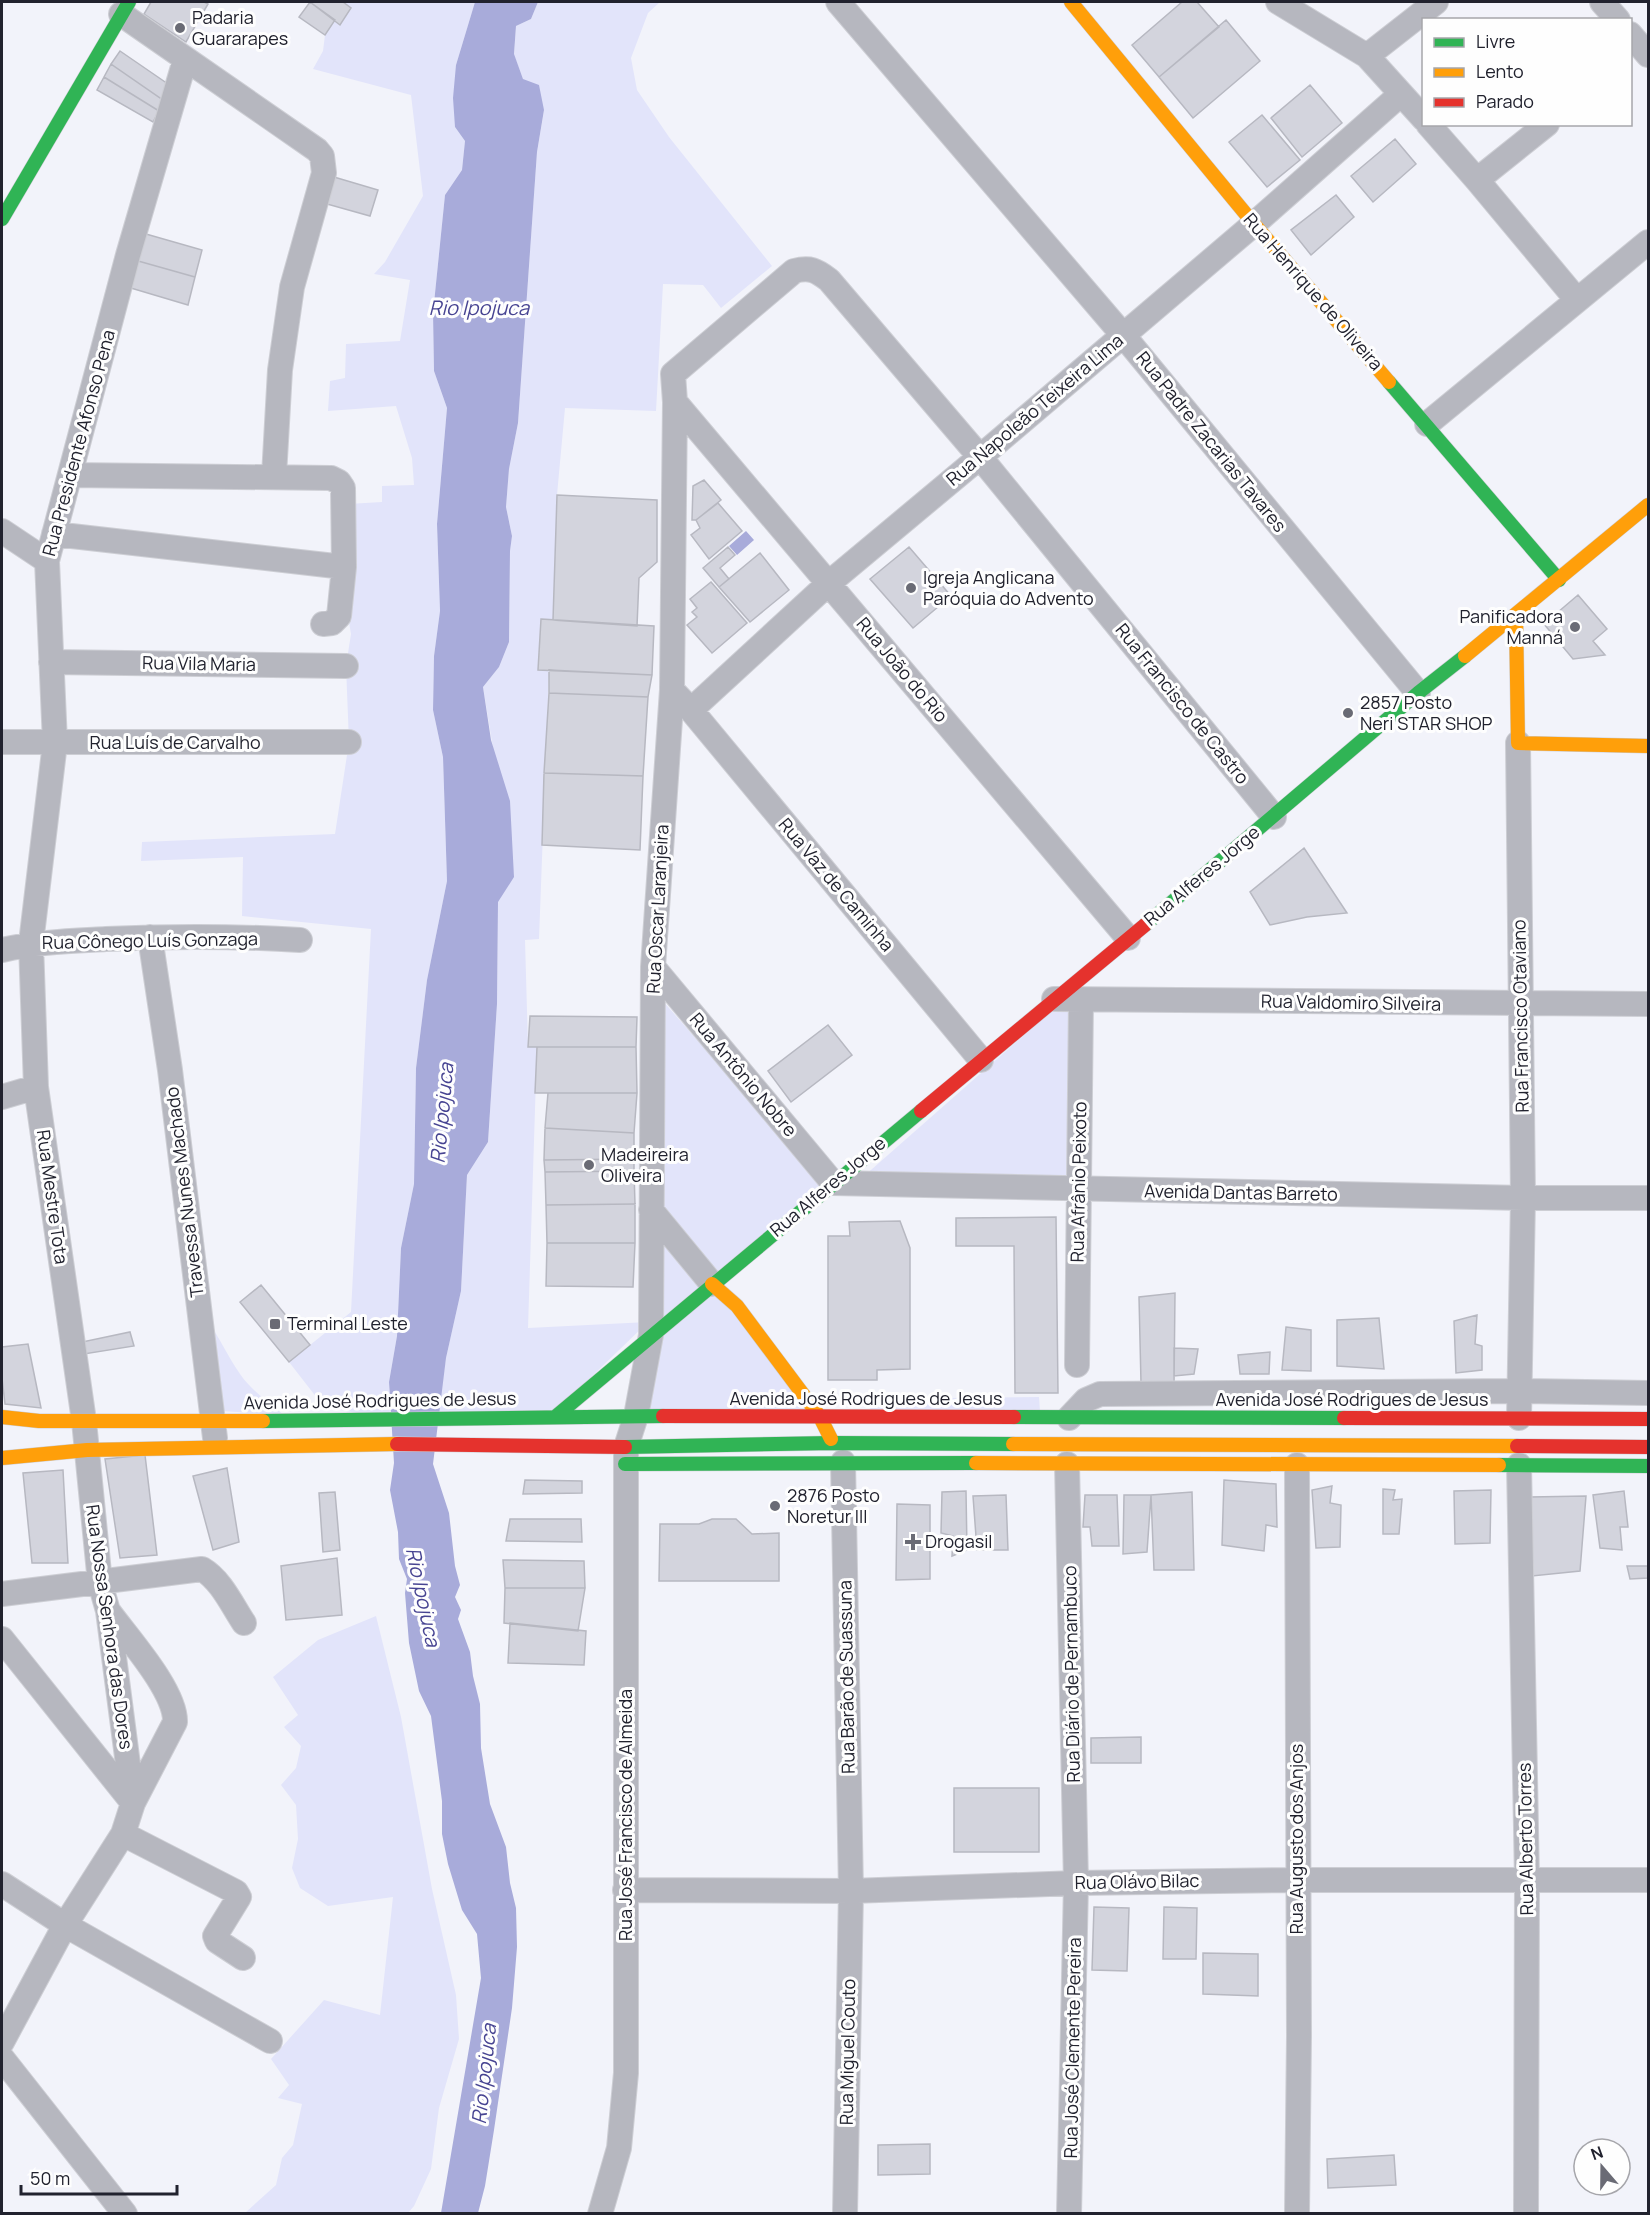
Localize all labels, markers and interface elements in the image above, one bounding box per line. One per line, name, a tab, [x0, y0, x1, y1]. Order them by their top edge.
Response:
place label: Padaria Guararapes	[192, 5, 288, 50]
legend	[1422, 18, 1632, 126]
marker: Padaria Guararapes	[173, 21, 187, 35]
text: Livre	[1476, 29, 1515, 53]
text: Lento	[1476, 59, 1524, 83]
text: Parado	[1476, 89, 1534, 113]
street label: Rua Henrique de Oliveira	[1239, 208, 1389, 375]
water label: Rio Ipojuca	[429, 294, 530, 321]
street label: Rua Presidente Afonso Pena	[36, 327, 120, 559]
street label: Rua Napoleão Teixeira Lima	[941, 328, 1128, 491]
street label: Rua Padre Zacarias Tavares	[1131, 346, 1292, 537]
place label: Igreja Anglicana Paróquia do Advento	[923, 565, 1094, 610]
marker: Igreja Anglicana Paróquia do Advento	[904, 581, 918, 595]
place label: Panificadora Manná	[1459, 604, 1563, 649]
street label: Rua João do Rio	[852, 612, 954, 727]
street label: Rua Francisco de Castro	[1111, 618, 1255, 789]
marker: Panificadora Manná	[1568, 620, 1582, 634]
street label: Rua Vila Maria	[142, 650, 256, 676]
place label: 2857 Posto Neri STAR SHOP	[1360, 690, 1492, 735]
marker: 2857 Posto Neri STAR SHOP	[1341, 706, 1355, 720]
street label: Rua Luís de Carvalho	[89, 730, 261, 754]
street label: Rua Vaz de Caminha	[774, 813, 900, 956]
street label: Rua Alferes Jorge	[1139, 820, 1264, 931]
street label: Rua Oscar Laranjeira	[641, 824, 673, 994]
street label: Rua Francisco Otaviano	[1506, 919, 1534, 1113]
street label: Rua Cônego Luís Gonzaga	[42, 926, 258, 954]
street label: Rua Valdomiro Silveira	[1261, 988, 1441, 1016]
street label: Rua Antônio Nobre	[685, 1007, 803, 1141]
water label: Rio Ipojuca	[424, 1061, 459, 1164]
street label: Travessa Nunes Machado	[159, 1086, 209, 1299]
street label: Rua Afrânio Peixoto	[1065, 1101, 1091, 1263]
street label: Rua Mestre Tota	[32, 1128, 74, 1266]
street label: Rua Alferes Jorge	[765, 1131, 890, 1242]
place label: Madeireira Oliveira	[601, 1142, 689, 1187]
marker: Madeireira Oliveira	[582, 1158, 596, 1172]
street label: Avenida Dantas Barreto	[1144, 1178, 1338, 1206]
place label: Terminal Leste	[287, 1311, 408, 1335]
marker: Terminal Leste	[268, 1317, 282, 1331]
street label: Avenida José Rodrigues de Jesus	[243, 1386, 517, 1414]
street label: Avenida José Rodrigues de Jesus	[730, 1386, 1002, 1410]
street label: Avenida José Rodrigues de Jesus	[1216, 1387, 1488, 1411]
place label: 2876 Posto Noretur III	[787, 1483, 880, 1528]
marker: 2876 Posto Noretur III	[768, 1499, 782, 1513]
street label: Rua Nossa Senhora das Dores	[81, 1503, 139, 1751]
place label: Drogasil	[925, 1529, 993, 1553]
marker: Drogasil	[906, 1535, 920, 1549]
water label: Rio Ipojuca	[400, 1545, 447, 1650]
street label: Rua Diário de Pernambuco	[1057, 1565, 1085, 1783]
street label: Rua Barão de Suassuna	[832, 1580, 860, 1774]
street label: Rua José Francisco de Almeida	[613, 1689, 637, 1941]
street label: Rua Augusto dos Anjos	[1284, 1744, 1308, 1934]
street label: Rua Alberto Torres	[1512, 1762, 1538, 1916]
street label: Rua Olávo Bilac	[1074, 1868, 1200, 1894]
street label: Rua José Clemente Pereira	[1058, 1937, 1086, 2159]
street label: Rua Miguel Couto	[834, 1979, 860, 2125]
water label: Rio Ipojuca	[465, 2022, 502, 2125]
north arrow	[1572, 2137, 1632, 2197]
text: N	[1588, 2141, 1606, 2165]
scale bar	[21, 2158, 177, 2196]
text: 50 m	[30, 2166, 70, 2190]

